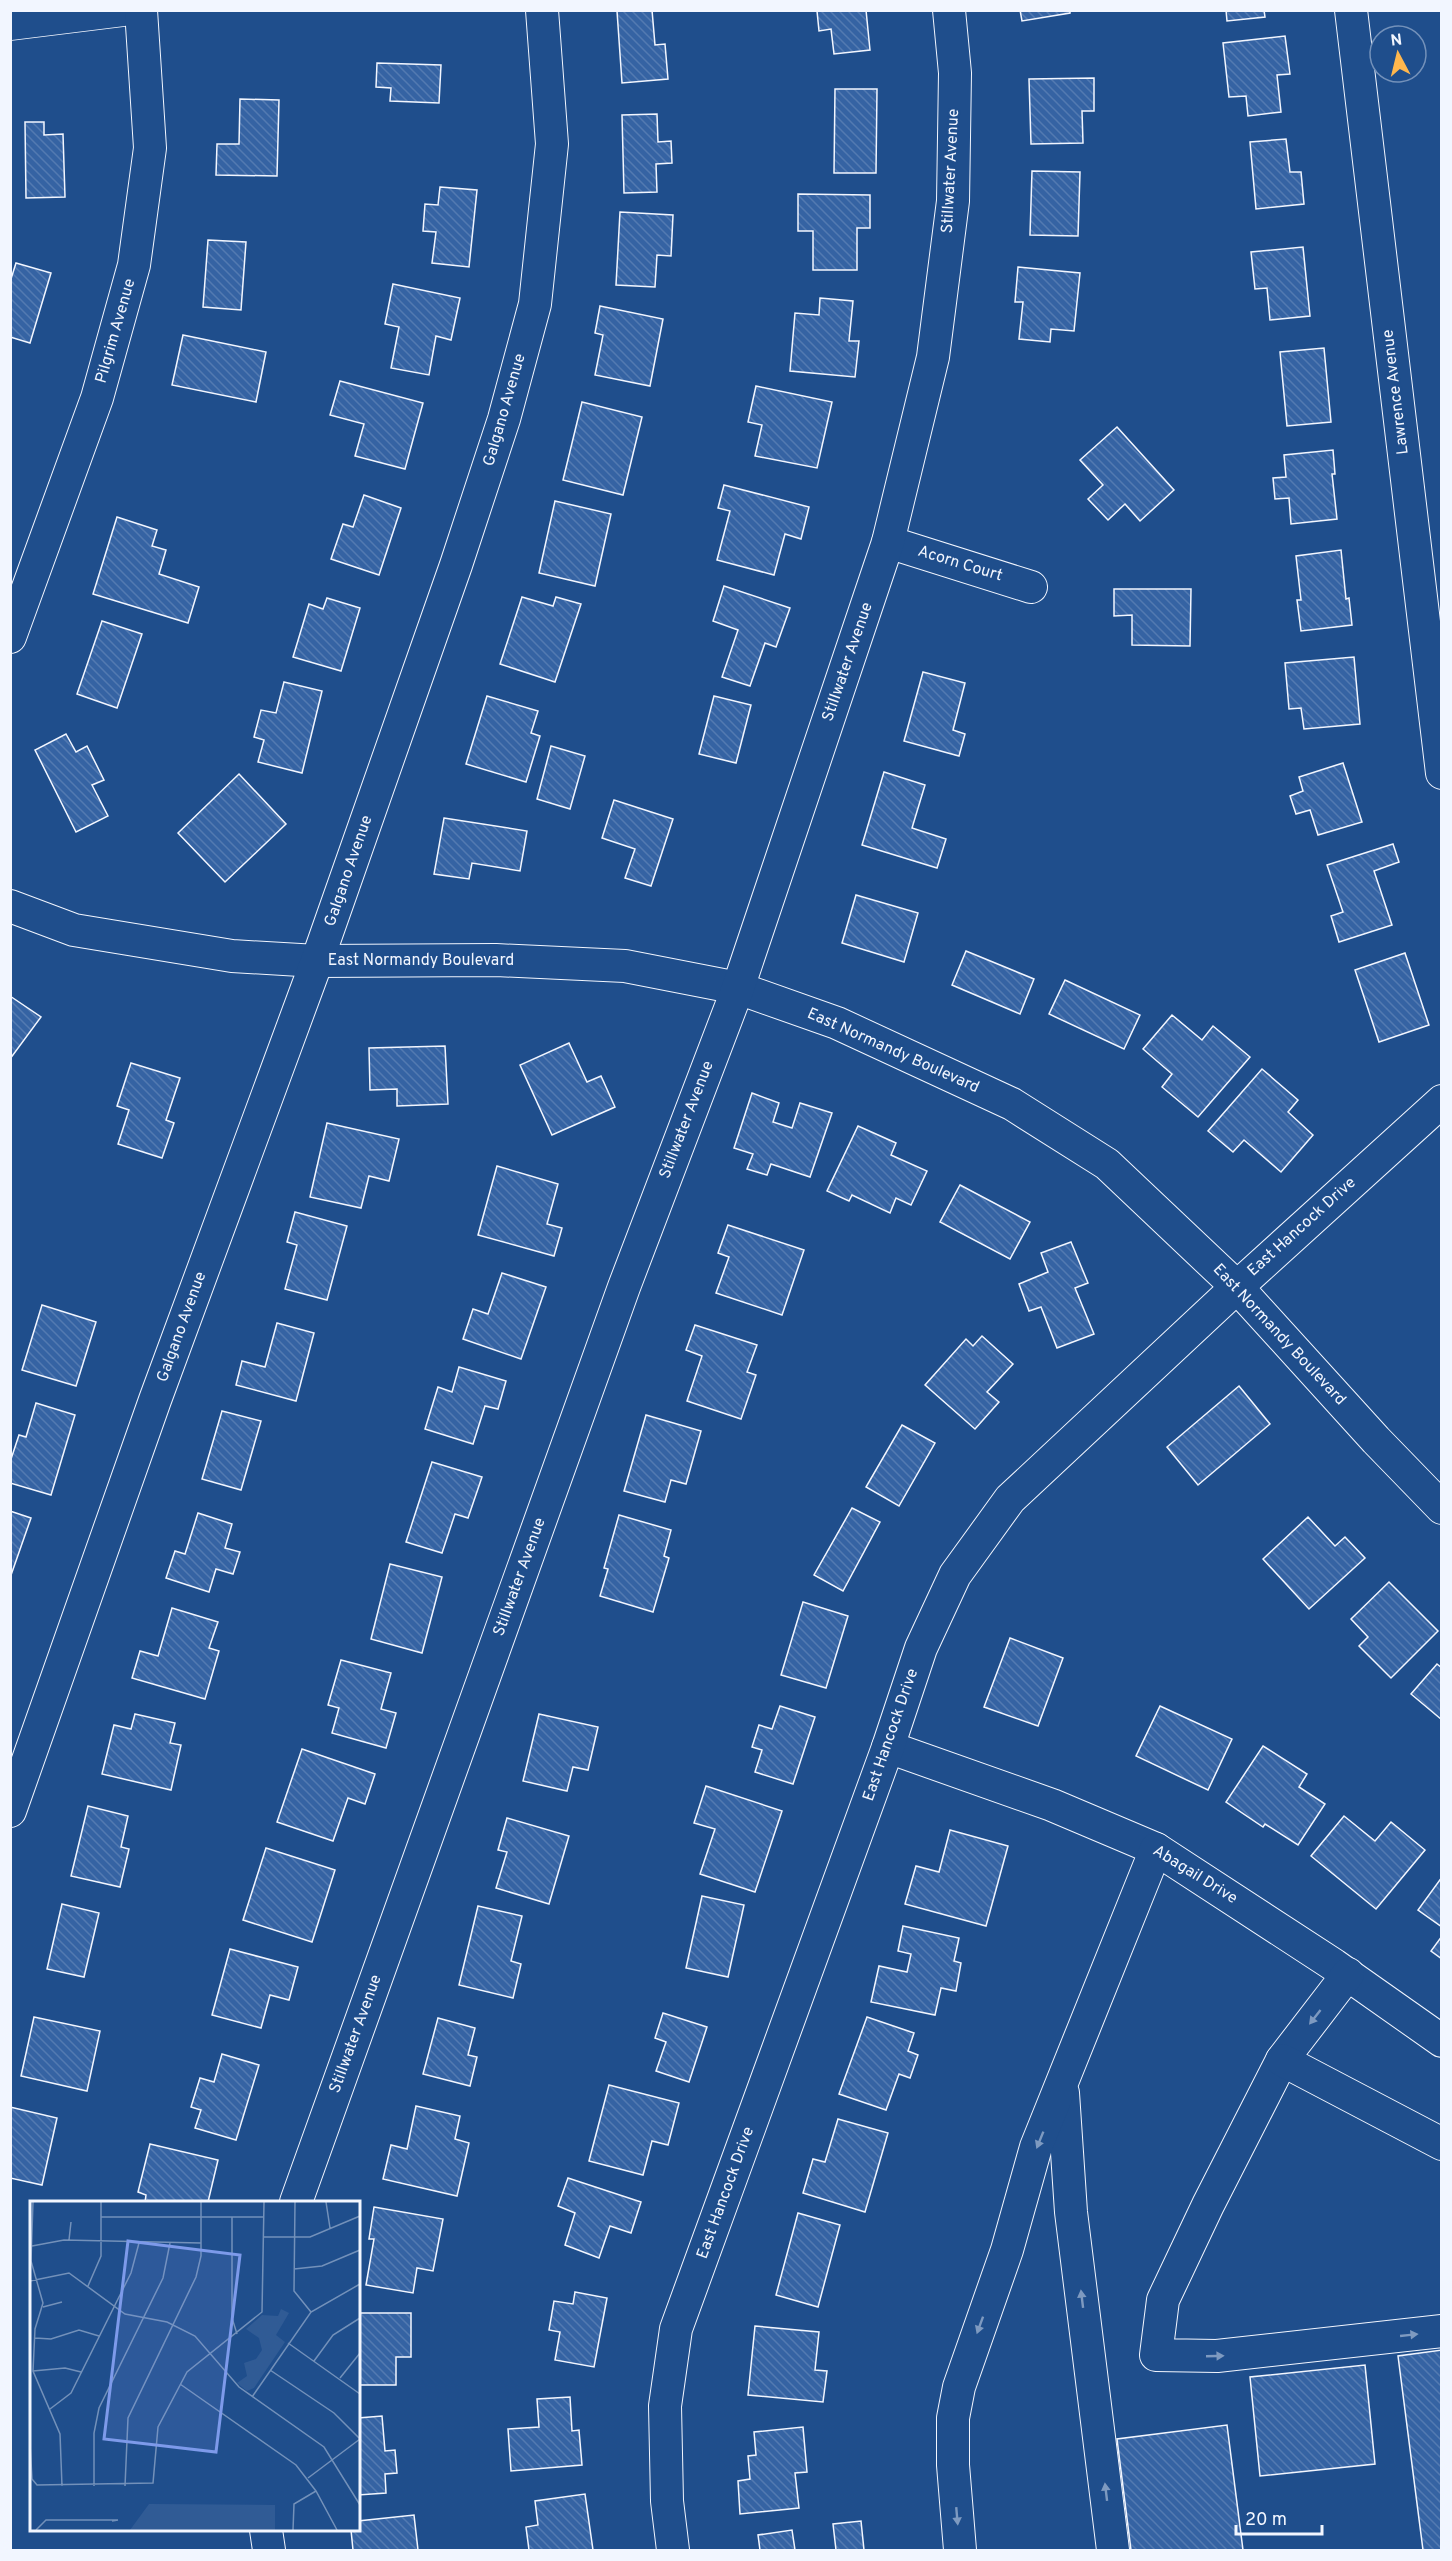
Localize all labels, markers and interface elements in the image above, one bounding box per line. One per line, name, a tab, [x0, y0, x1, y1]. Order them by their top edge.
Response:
north arrow	[1368, 24, 1428, 84]
text: N	[1389, 30, 1403, 52]
street label: Stillwater Avenue	[938, 108, 964, 234]
street label: Pilgrim Avenue	[92, 276, 140, 386]
street label: Lawrence Avenue	[1378, 328, 1414, 456]
street label: Galgano Avenue	[479, 351, 531, 469]
street label: Acorn Court	[915, 542, 1005, 586]
street label: Stillwater Avenue	[818, 600, 878, 724]
street label: Galgano Avenue	[321, 813, 377, 929]
street label: East Normandy Boulevard	[328, 951, 514, 971]
street label: East Normandy Boulevard	[804, 1004, 982, 1098]
street label: Stillwater Avenue	[655, 1058, 719, 1182]
street label: East Hancock Drive	[1244, 1173, 1360, 1281]
street label: East Normandy Boulevard	[1208, 1260, 1350, 1410]
street label: Galgano Avenue	[153, 1269, 211, 1385]
street label: Stillwater Avenue	[489, 1515, 551, 1639]
street label: East Hancock Drive	[859, 1666, 923, 1804]
street label: Abagail Drive	[1149, 1841, 1241, 1909]
street label: Stillwater Avenue	[325, 1972, 387, 2096]
one-way arrow	[1309, 2010, 1321, 2025]
street label: East Hancock Drive	[693, 2124, 759, 2262]
one-way arrow	[1035, 2131, 1044, 2149]
inset map	[30, 2201, 360, 2531]
one-way arrow	[1077, 2289, 1086, 2308]
one-way arrow	[974, 2317, 984, 2335]
one-way arrow	[1399, 2330, 1418, 2340]
one-way arrow	[1205, 2351, 1224, 2360]
one-way arrow	[1101, 2483, 1111, 2502]
scale bar	[1236, 2498, 1322, 2536]
one-way arrow	[952, 2507, 962, 2526]
text: 20 m	[1245, 2509, 1287, 2532]

